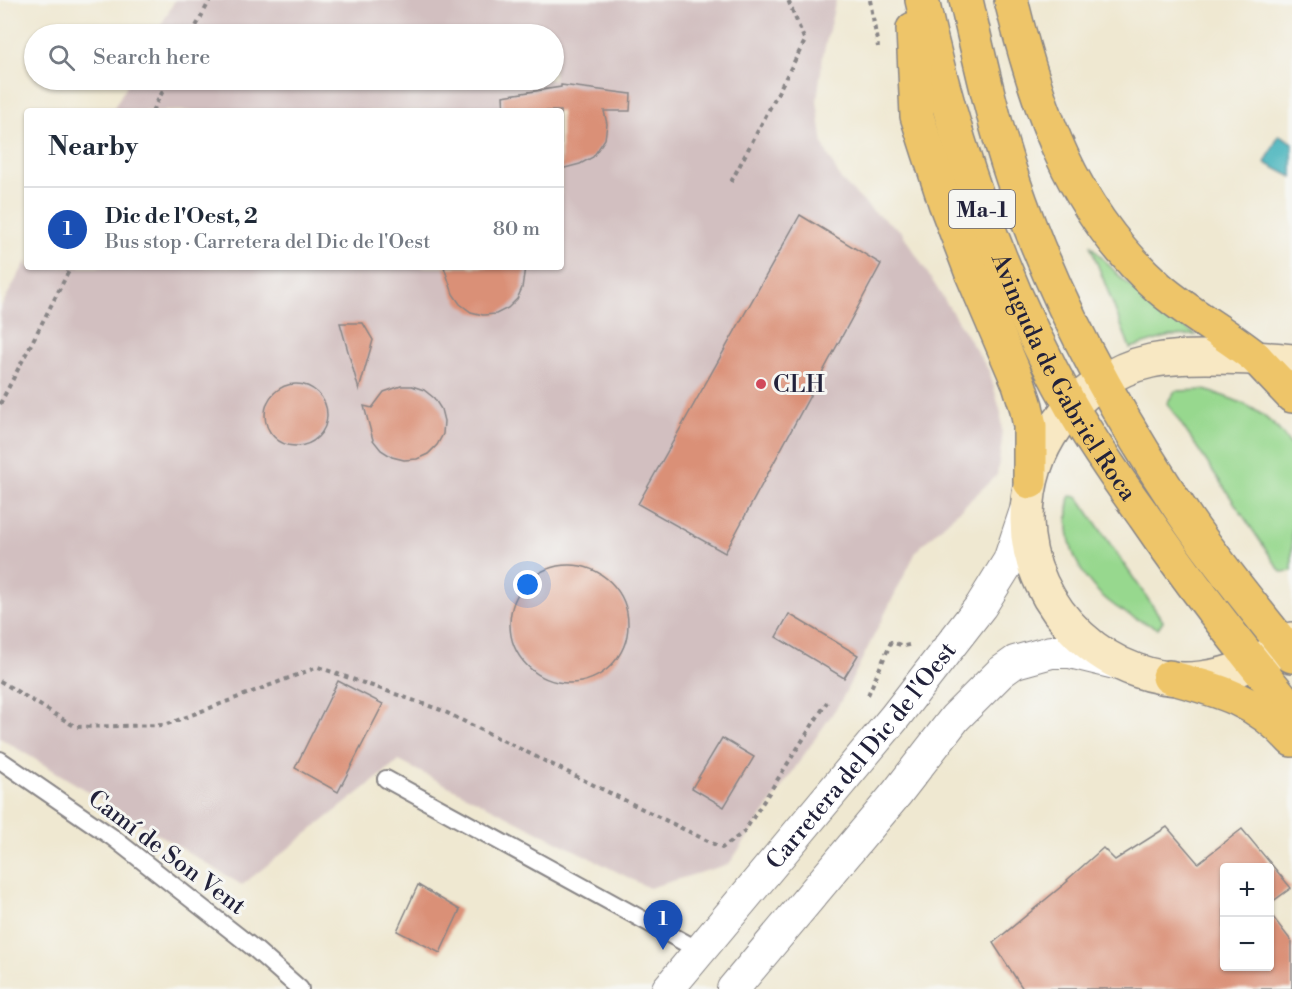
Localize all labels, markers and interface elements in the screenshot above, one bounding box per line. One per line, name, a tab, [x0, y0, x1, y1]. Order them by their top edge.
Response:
search box	[24, 24, 564, 90]
icon: search	[45, 41, 78, 74]
text: Search here	[93, 44, 210, 71]
text: Nearby	[48, 131, 138, 163]
road number: Ma-1	[949, 190, 1015, 228]
text: Dic de l'Oest, 2	[105, 203, 258, 230]
text: 1	[63, 217, 72, 242]
text: 80 m	[493, 217, 540, 242]
text: Bus stop · Carretera del Dic de l'Oest	[105, 230, 430, 255]
street label: Avinguda de Gabriel Roca	[984, 248, 1143, 508]
place label: CLH	[773, 370, 825, 400]
marker: CLH	[754, 377, 768, 391]
your location	[513, 570, 542, 599]
street label: Carretera del Dic de l'Oest	[760, 636, 964, 876]
street label: Camí de Son Vent	[82, 784, 252, 922]
map controls	[1220, 863, 1274, 971]
button: +	[1220, 863, 1274, 917]
pin: 1	[644, 900, 682, 950]
button: −	[1220, 917, 1274, 971]

